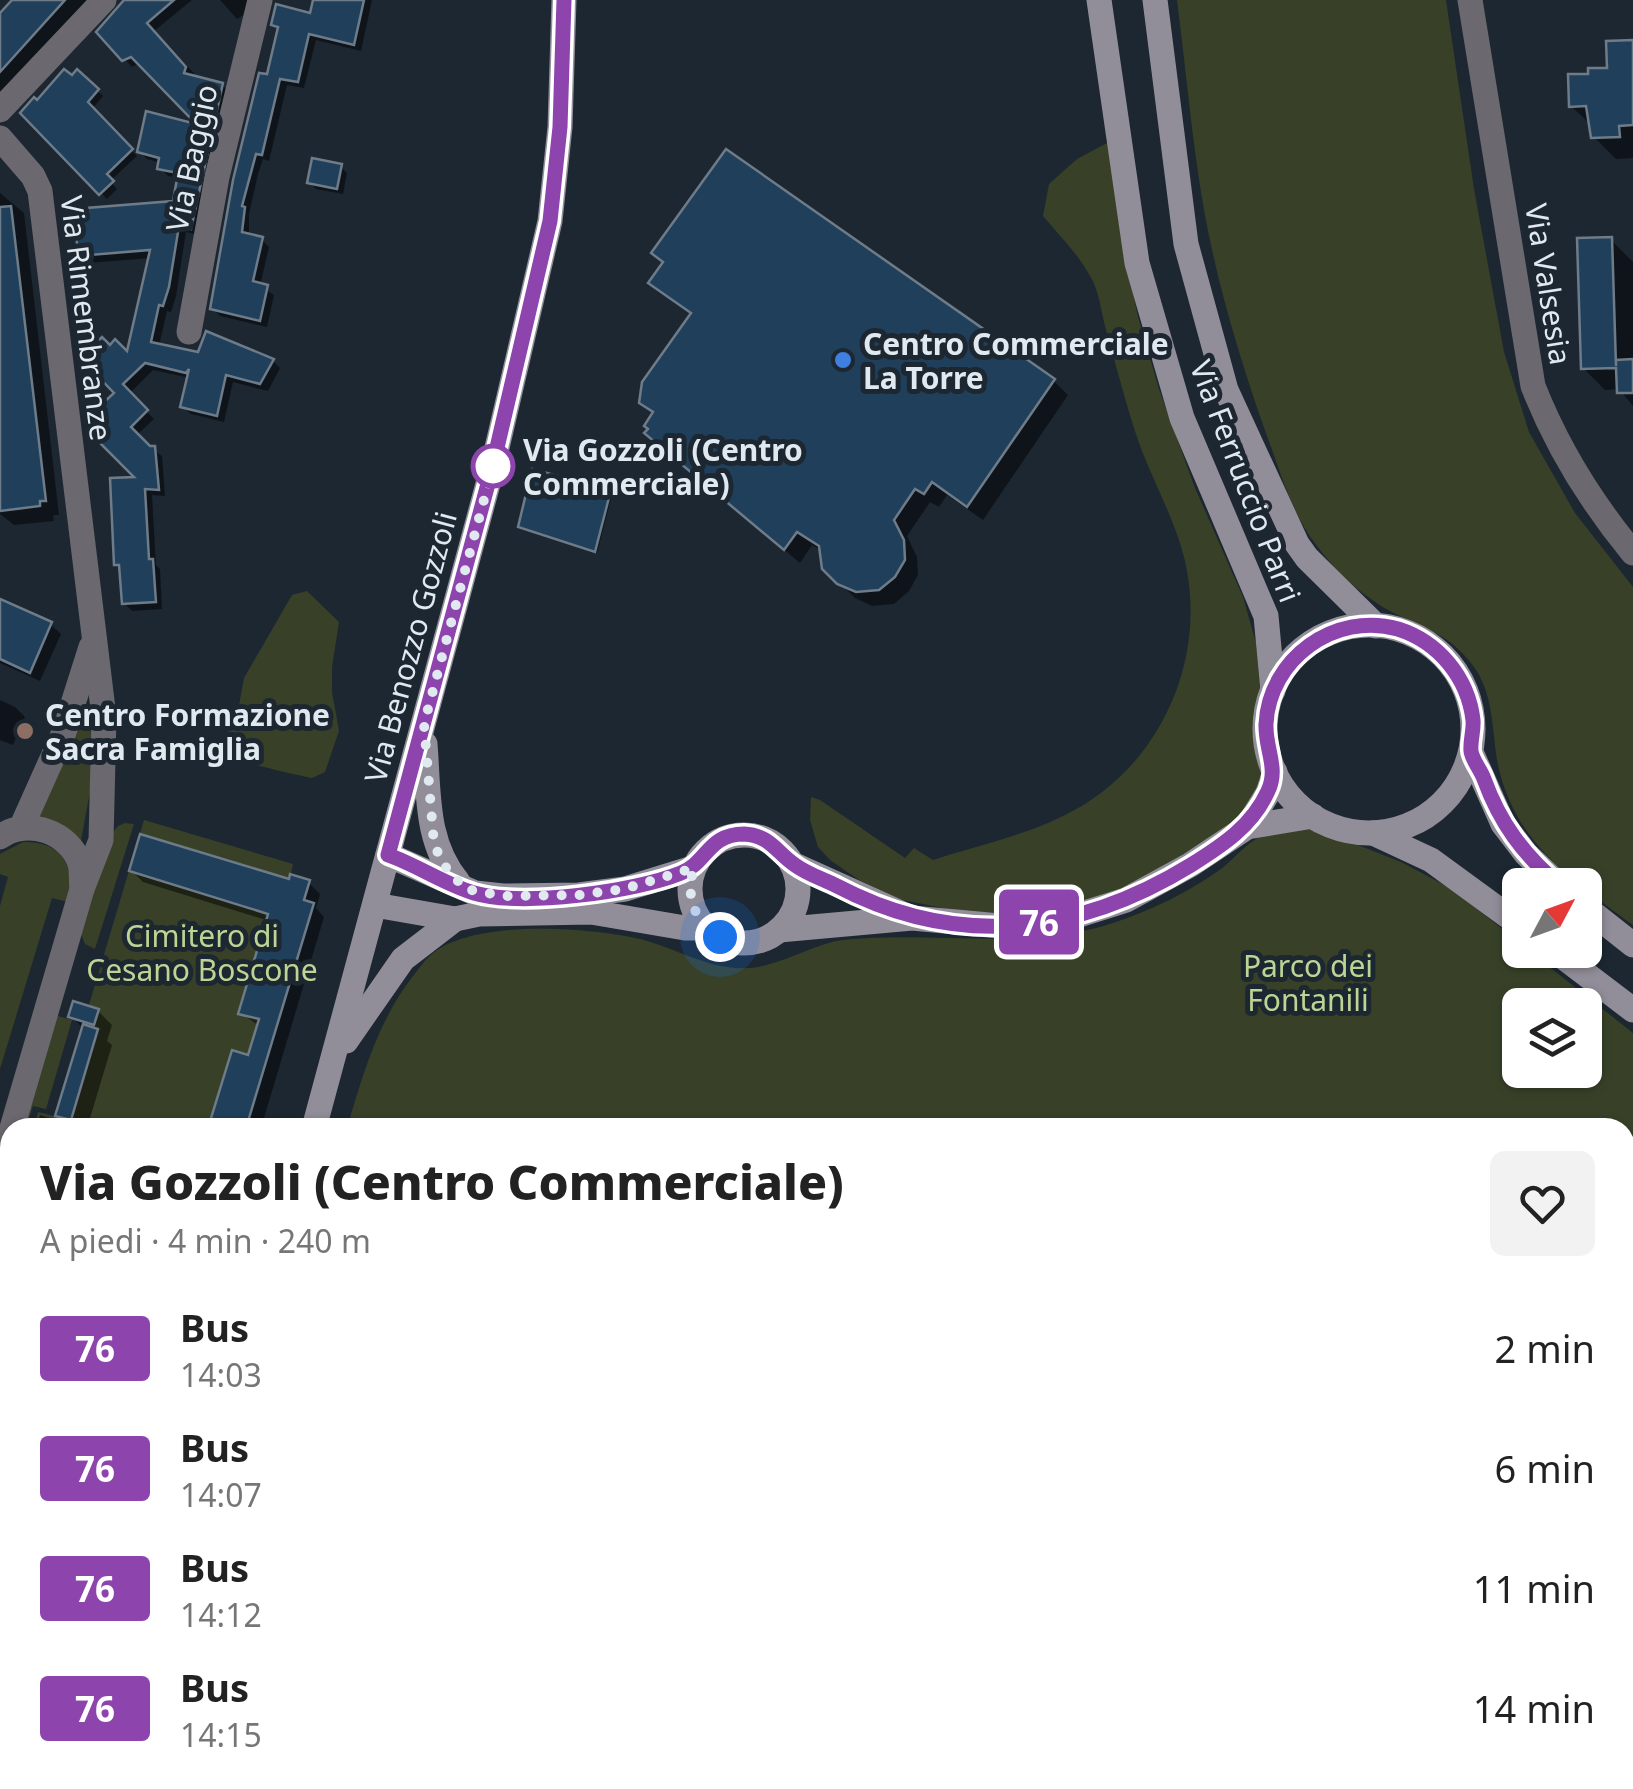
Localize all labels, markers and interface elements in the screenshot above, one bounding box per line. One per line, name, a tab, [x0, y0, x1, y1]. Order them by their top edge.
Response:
street label: Via Baggio	[155, 81, 227, 235]
street label: Via Rimembranze	[52, 193, 122, 443]
street label: Via Valsesia	[1516, 201, 1582, 367]
place label: Centro Commerciale La Torre	[863, 323, 1169, 398]
marker: Centro Commerciale La Torre	[832, 349, 854, 371]
street label: Via Ferruccio Parri	[1181, 354, 1311, 608]
place label: Via Gozzoli (Centro Commerciale)	[523, 429, 803, 504]
marker: Via Gozzoli (Centro Commerciale)	[472, 445, 514, 487]
street label: Via Benozzo Gozzoli	[354, 507, 466, 787]
place label: Centro Formazione Sacra Famiglia	[45, 694, 330, 769]
marker: Centro Formazione Sacra Famiglia	[14, 720, 36, 742]
north arrow	[1502, 868, 1602, 968]
map controls	[1502, 868, 1602, 1088]
line badge: 76	[994, 890, 1084, 954]
text: 76	[1019, 899, 1059, 946]
your location	[695, 912, 745, 962]
park label: Cimitero di Cesano Boscone	[86, 915, 318, 990]
park label: Parco dei Fontanili	[1243, 945, 1373, 1020]
button: layers	[1502, 988, 1602, 1088]
text: Via Gozzoli (Centro Commerciale)	[40, 1149, 844, 1214]
button: heart	[1490, 1151, 1595, 1256]
text: A piedi · 4 min · 240 m	[40, 1219, 371, 1262]
text: Bus	[180, 1301, 249, 1353]
text: 2 min	[1495, 1322, 1595, 1374]
text: 76	[75, 1325, 115, 1372]
text: 14:03	[180, 1353, 262, 1396]
text: Bus	[180, 1421, 249, 1473]
text: 6 min	[1495, 1442, 1595, 1494]
text: 76	[75, 1445, 115, 1492]
text: 14:07	[180, 1473, 262, 1516]
text: Bus	[180, 1541, 249, 1593]
text: 11 min	[1473, 1562, 1595, 1614]
text: 76	[75, 1565, 115, 1612]
text: 14:12	[180, 1593, 262, 1636]
text: Bus	[180, 1661, 249, 1713]
text: 14 min	[1473, 1682, 1595, 1734]
text: 76	[75, 1685, 115, 1732]
text: 14:15	[180, 1713, 262, 1756]

